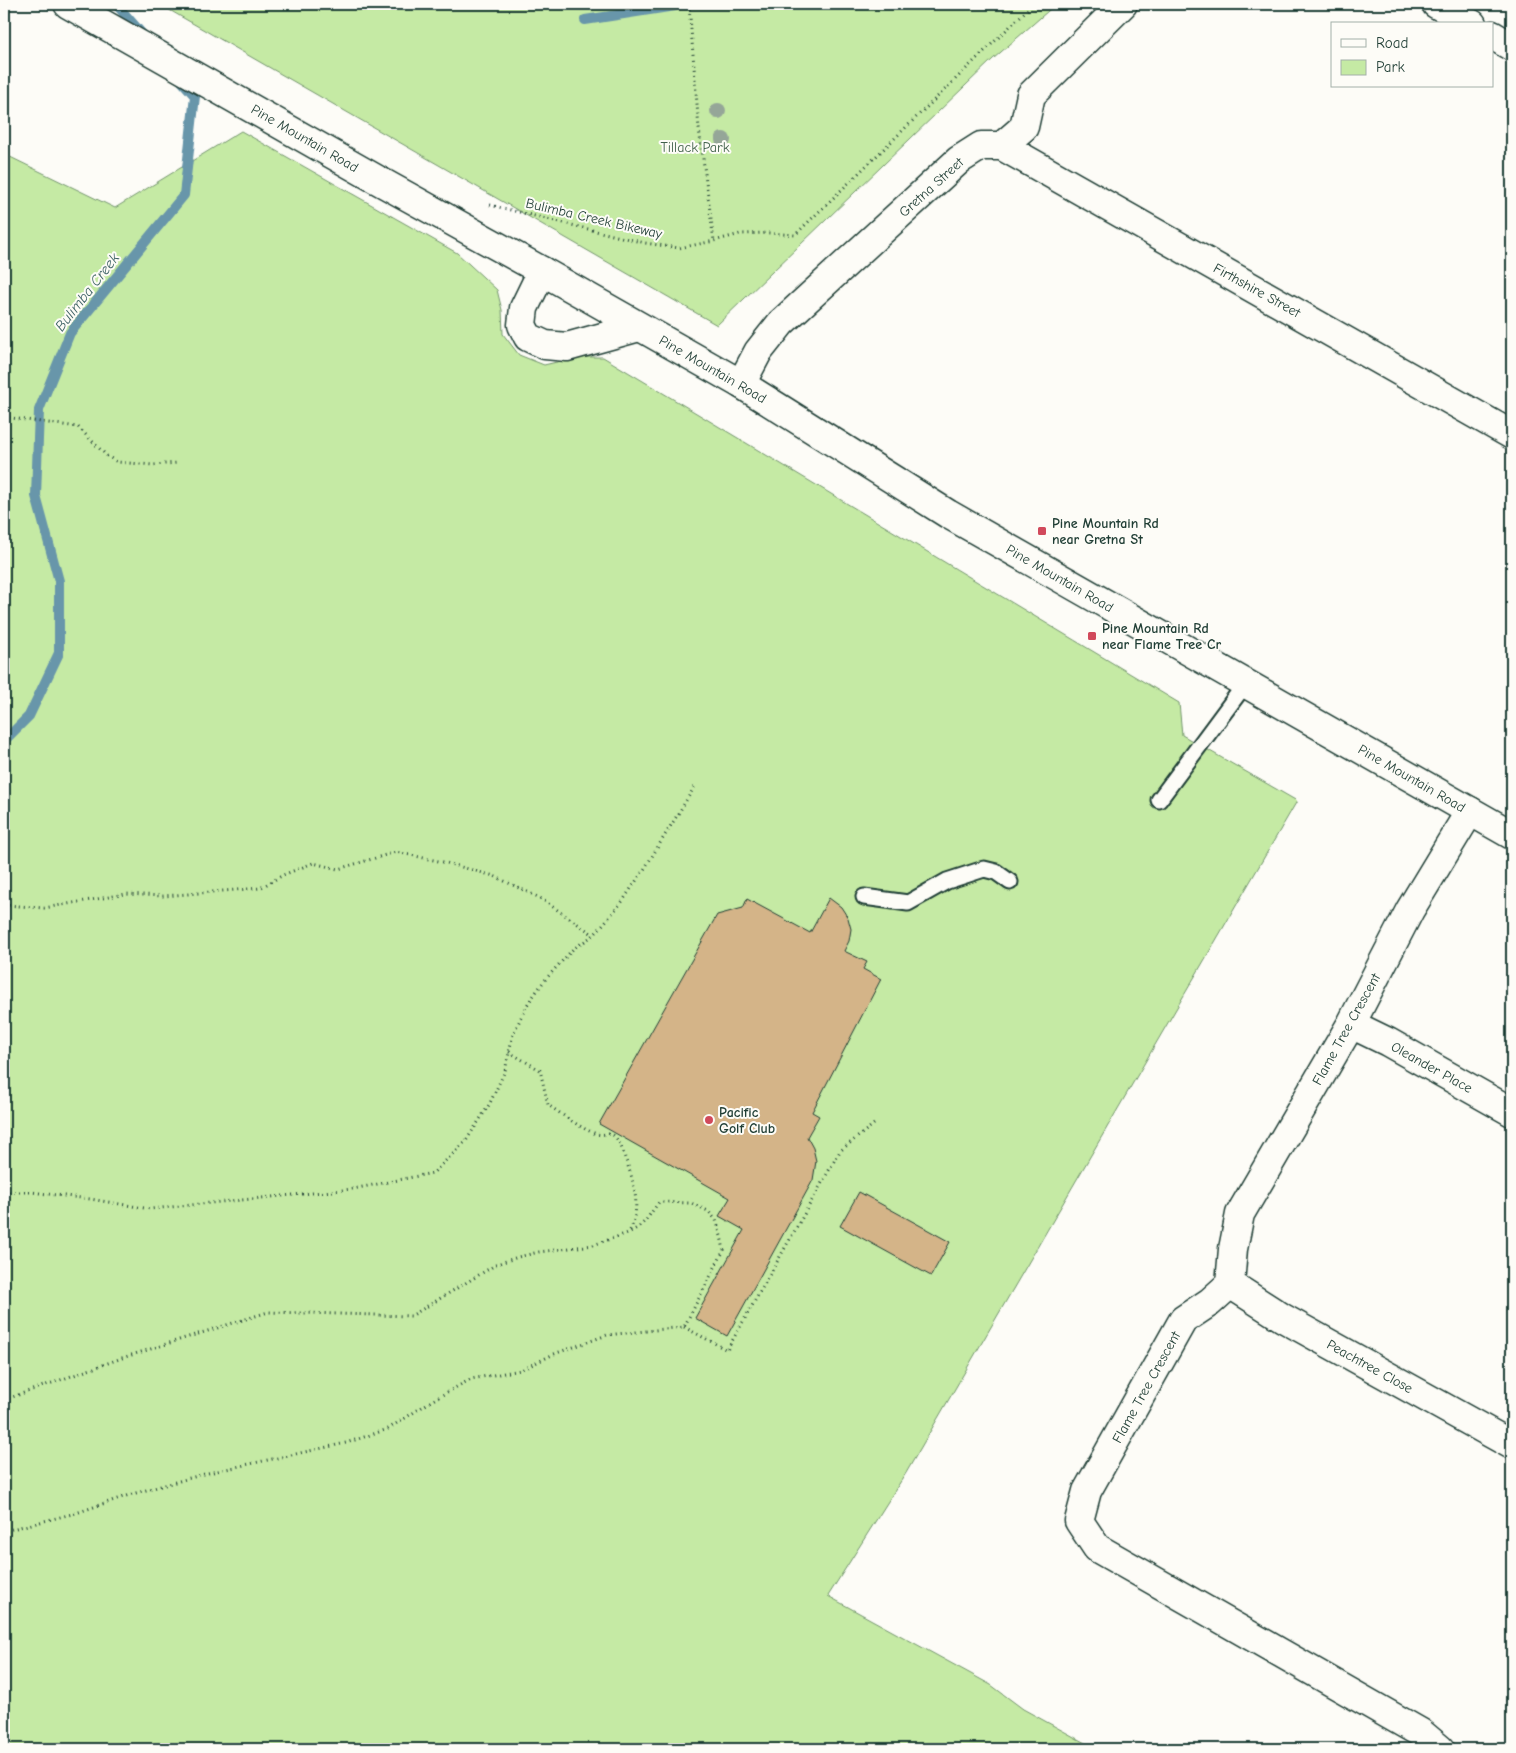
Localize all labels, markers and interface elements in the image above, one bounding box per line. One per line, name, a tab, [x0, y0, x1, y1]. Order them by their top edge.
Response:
legend	[1331, 22, 1494, 88]
text: Road	[1376, 34, 1408, 52]
text: Park	[1376, 58, 1405, 76]
street label: Pine Mountain Road	[248, 101, 361, 176]
park label: Tillack Park	[661, 139, 730, 156]
street label: Gretna Street	[896, 153, 968, 221]
street label: Bulimba Creek Bikeway	[524, 195, 664, 243]
water label: Bulimba Creek	[51, 249, 123, 335]
street label: Firthshire Street	[1210, 260, 1304, 322]
street label: Pine Mountain Road	[656, 332, 769, 407]
place label: Pine Mountain Rd near Gretna St	[1052, 515, 1159, 548]
marker: Pine Mountain Rd near Gretna St	[1036, 525, 1048, 537]
street label: Pine Mountain Road	[1003, 541, 1116, 616]
place label: Pine Mountain Rd near Flame Tree Cr	[1102, 620, 1221, 653]
marker: Pine Mountain Rd near Flame Tree Cr	[1086, 630, 1098, 642]
street label: Pine Mountain Road	[1355, 741, 1468, 816]
street label: Flame Tree Crescent	[1309, 970, 1385, 1088]
street label: Oleander Place	[1388, 1038, 1476, 1097]
place label: Pacific Golf Club	[719, 1104, 775, 1137]
marker: Pacific Golf Club	[703, 1114, 715, 1126]
street label: Flame Tree Crescent	[1109, 1328, 1185, 1446]
street label: Peachtree Close	[1324, 1336, 1416, 1397]

